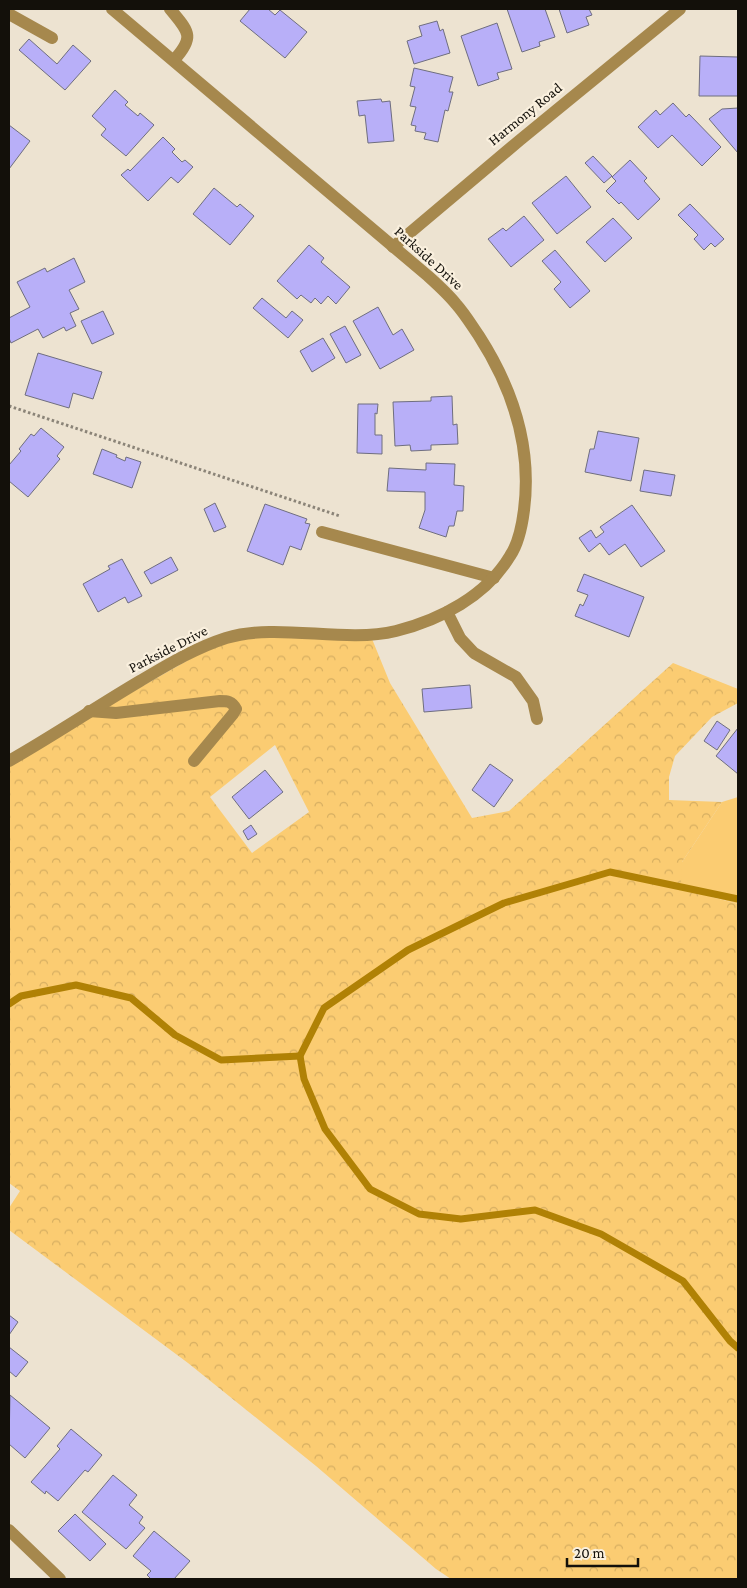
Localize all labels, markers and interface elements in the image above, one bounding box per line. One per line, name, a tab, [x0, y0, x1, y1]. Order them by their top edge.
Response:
street label: Harmony Road	[485, 79, 566, 149]
street label: Parkside Drive	[392, 223, 467, 293]
street label: Parkside Drive	[126, 622, 210, 676]
scale bar	[567, 1536, 638, 1568]
text: 20 m	[574, 1545, 605, 1561]

